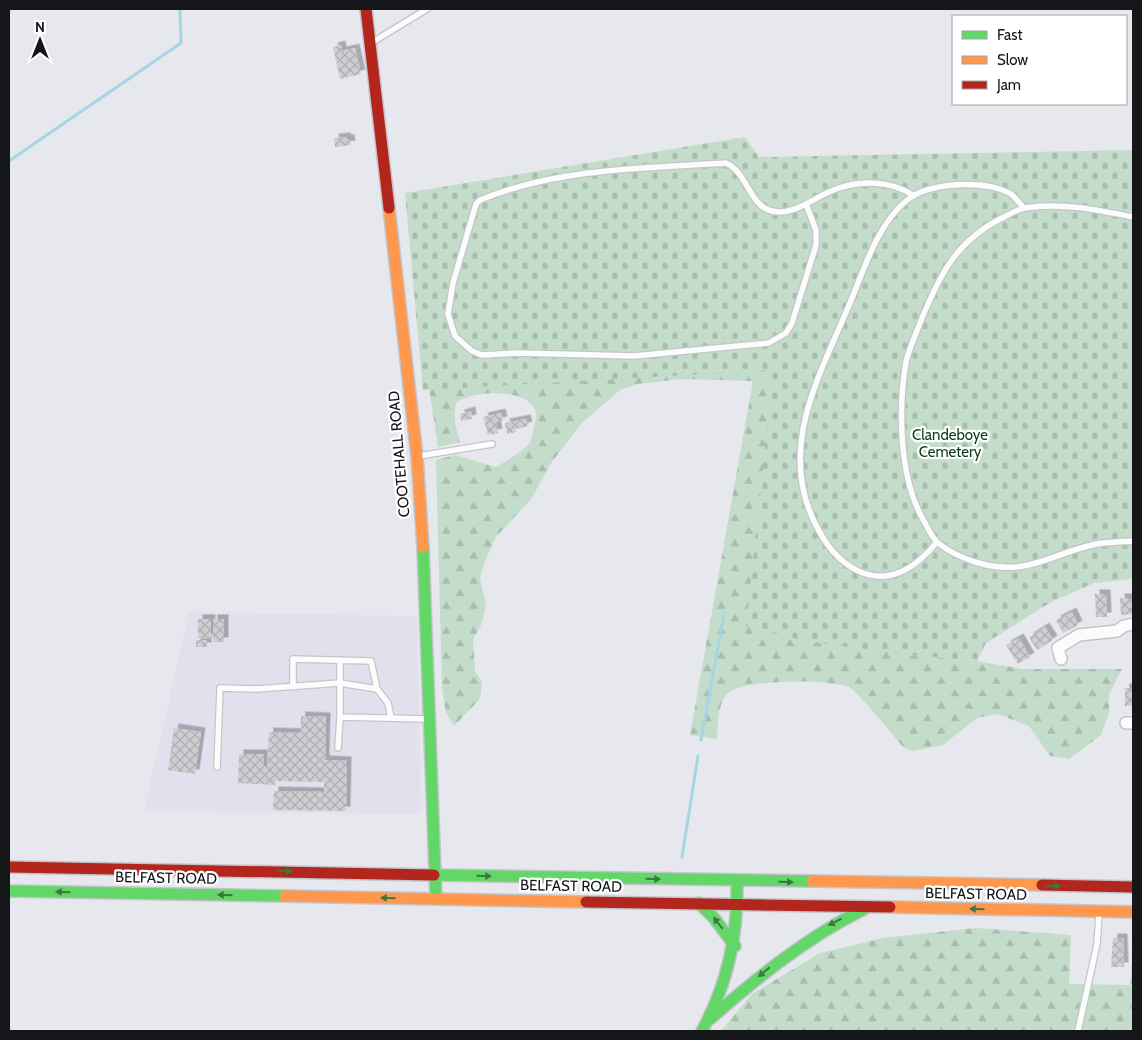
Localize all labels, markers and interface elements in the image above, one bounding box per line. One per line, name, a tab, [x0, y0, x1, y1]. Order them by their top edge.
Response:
north arrow	[15, 15, 65, 65]
legend	[952, 15, 1127, 105]
text: N	[35, 18, 45, 36]
text: Fast	[997, 26, 1022, 44]
text: Slow	[997, 51, 1028, 69]
text: Jam	[996, 76, 1021, 94]
street label: COOTEHALL ROAD	[384, 390, 413, 518]
park label: Clandeboye Cemetery	[912, 426, 988, 461]
street label: BELFAST ROAD	[115, 868, 217, 888]
one-way arrow	[277, 868, 293, 876]
one-way arrow	[476, 872, 492, 880]
one-way arrow	[646, 875, 662, 883]
street label: BELFAST ROAD	[520, 876, 622, 896]
one-way arrow	[778, 878, 794, 886]
one-way arrow	[1045, 882, 1061, 890]
street label: BELFAST ROAD	[925, 884, 1027, 904]
one-way arrow	[55, 887, 71, 895]
one-way arrow	[217, 890, 233, 898]
one-way arrow	[379, 894, 395, 902]
one-way arrow	[969, 905, 985, 913]
one-way arrow	[713, 917, 724, 930]
one-way arrow	[828, 918, 842, 926]
one-way arrow	[758, 966, 771, 977]

